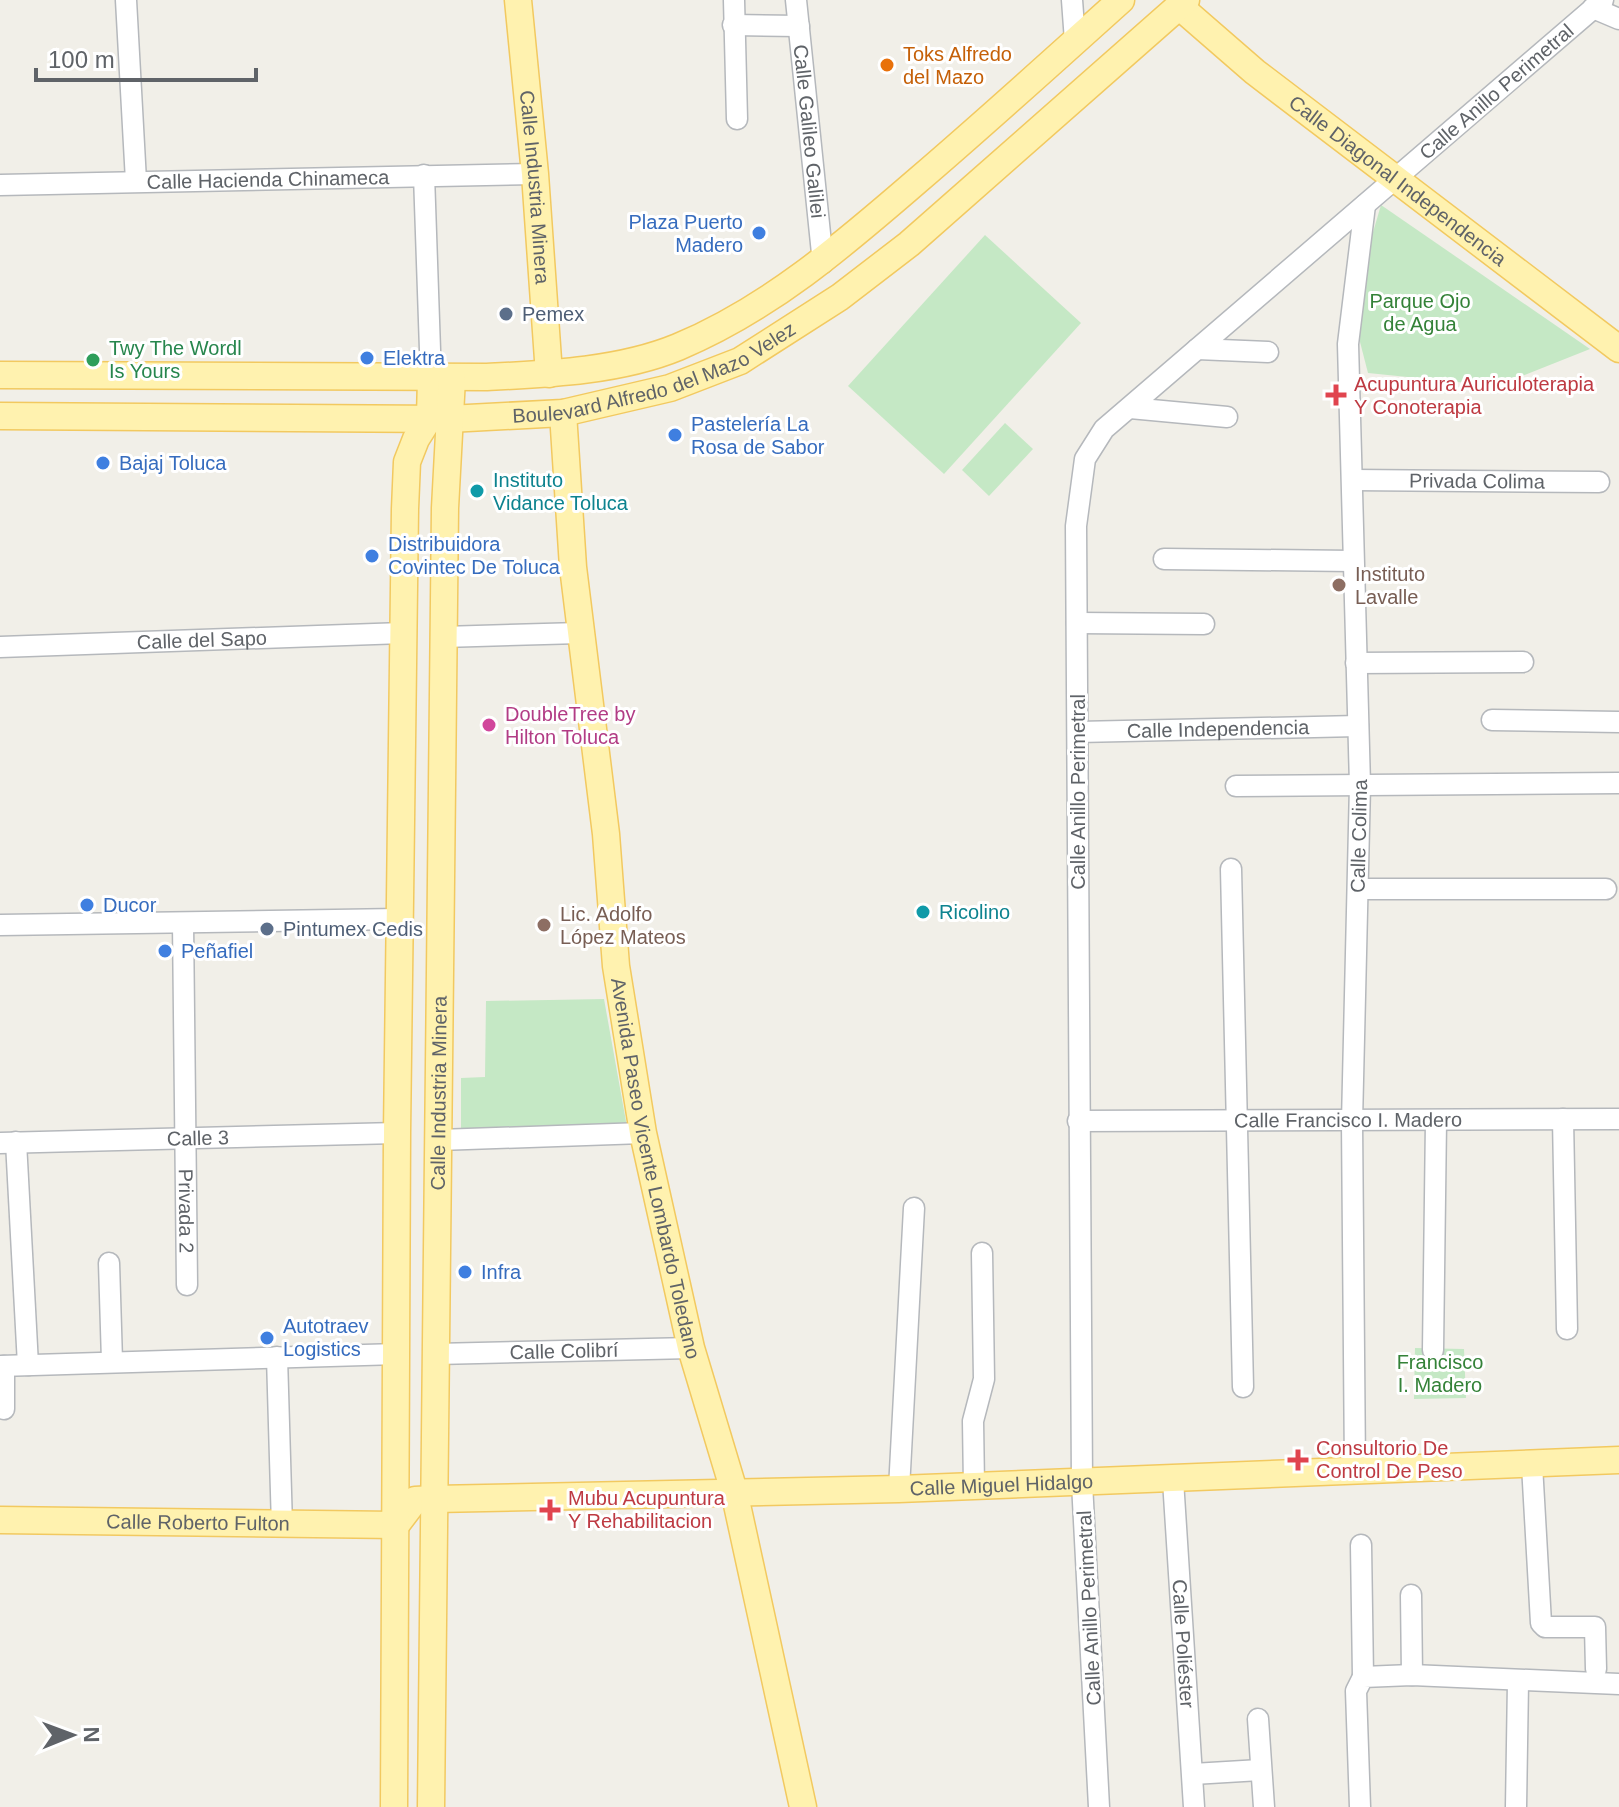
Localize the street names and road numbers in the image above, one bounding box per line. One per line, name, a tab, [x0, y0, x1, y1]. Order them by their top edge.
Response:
street label: Calle Anillo Perimetral	[1415, 20, 1578, 164]
street label: Calle Galileo Galilei	[790, 43, 829, 219]
street label: Calle Industria Minera	[516, 89, 554, 286]
street label: Calle Diagonal Independencia	[1285, 91, 1511, 271]
street label: Calle Hacienda Chinameca	[147, 166, 390, 193]
street label: Boulevard Alfredo del Mazo Velez	[512, 317, 799, 427]
street label: Privada Colima	[1409, 469, 1546, 493]
street label: Calle del Sapo	[136, 627, 267, 653]
street label: Calle Anillo Perimetral	[1067, 694, 1089, 890]
street label: Calle Independencia	[1127, 716, 1310, 742]
street label: Calle Colima	[1346, 778, 1371, 893]
street label: Avenida Paseo Vicente Lombardo Toledano	[607, 976, 705, 1362]
street label: Calle Industria Minera	[427, 995, 451, 1190]
street label: Calle Francisco I. Madero	[1234, 1109, 1462, 1131]
street label: Calle 3	[167, 1126, 229, 1150]
street label: Privada 2	[175, 1169, 198, 1253]
street label: Calle Colibrí	[509, 1339, 619, 1363]
street label: Calle Miguel Hidalgo	[909, 1470, 1094, 1500]
street label: Calle Roberto Fulton	[106, 1510, 290, 1535]
street label: Calle Anillo Perimetral	[1073, 1510, 1105, 1706]
street label: Calle Poliéster	[1168, 1579, 1199, 1709]

